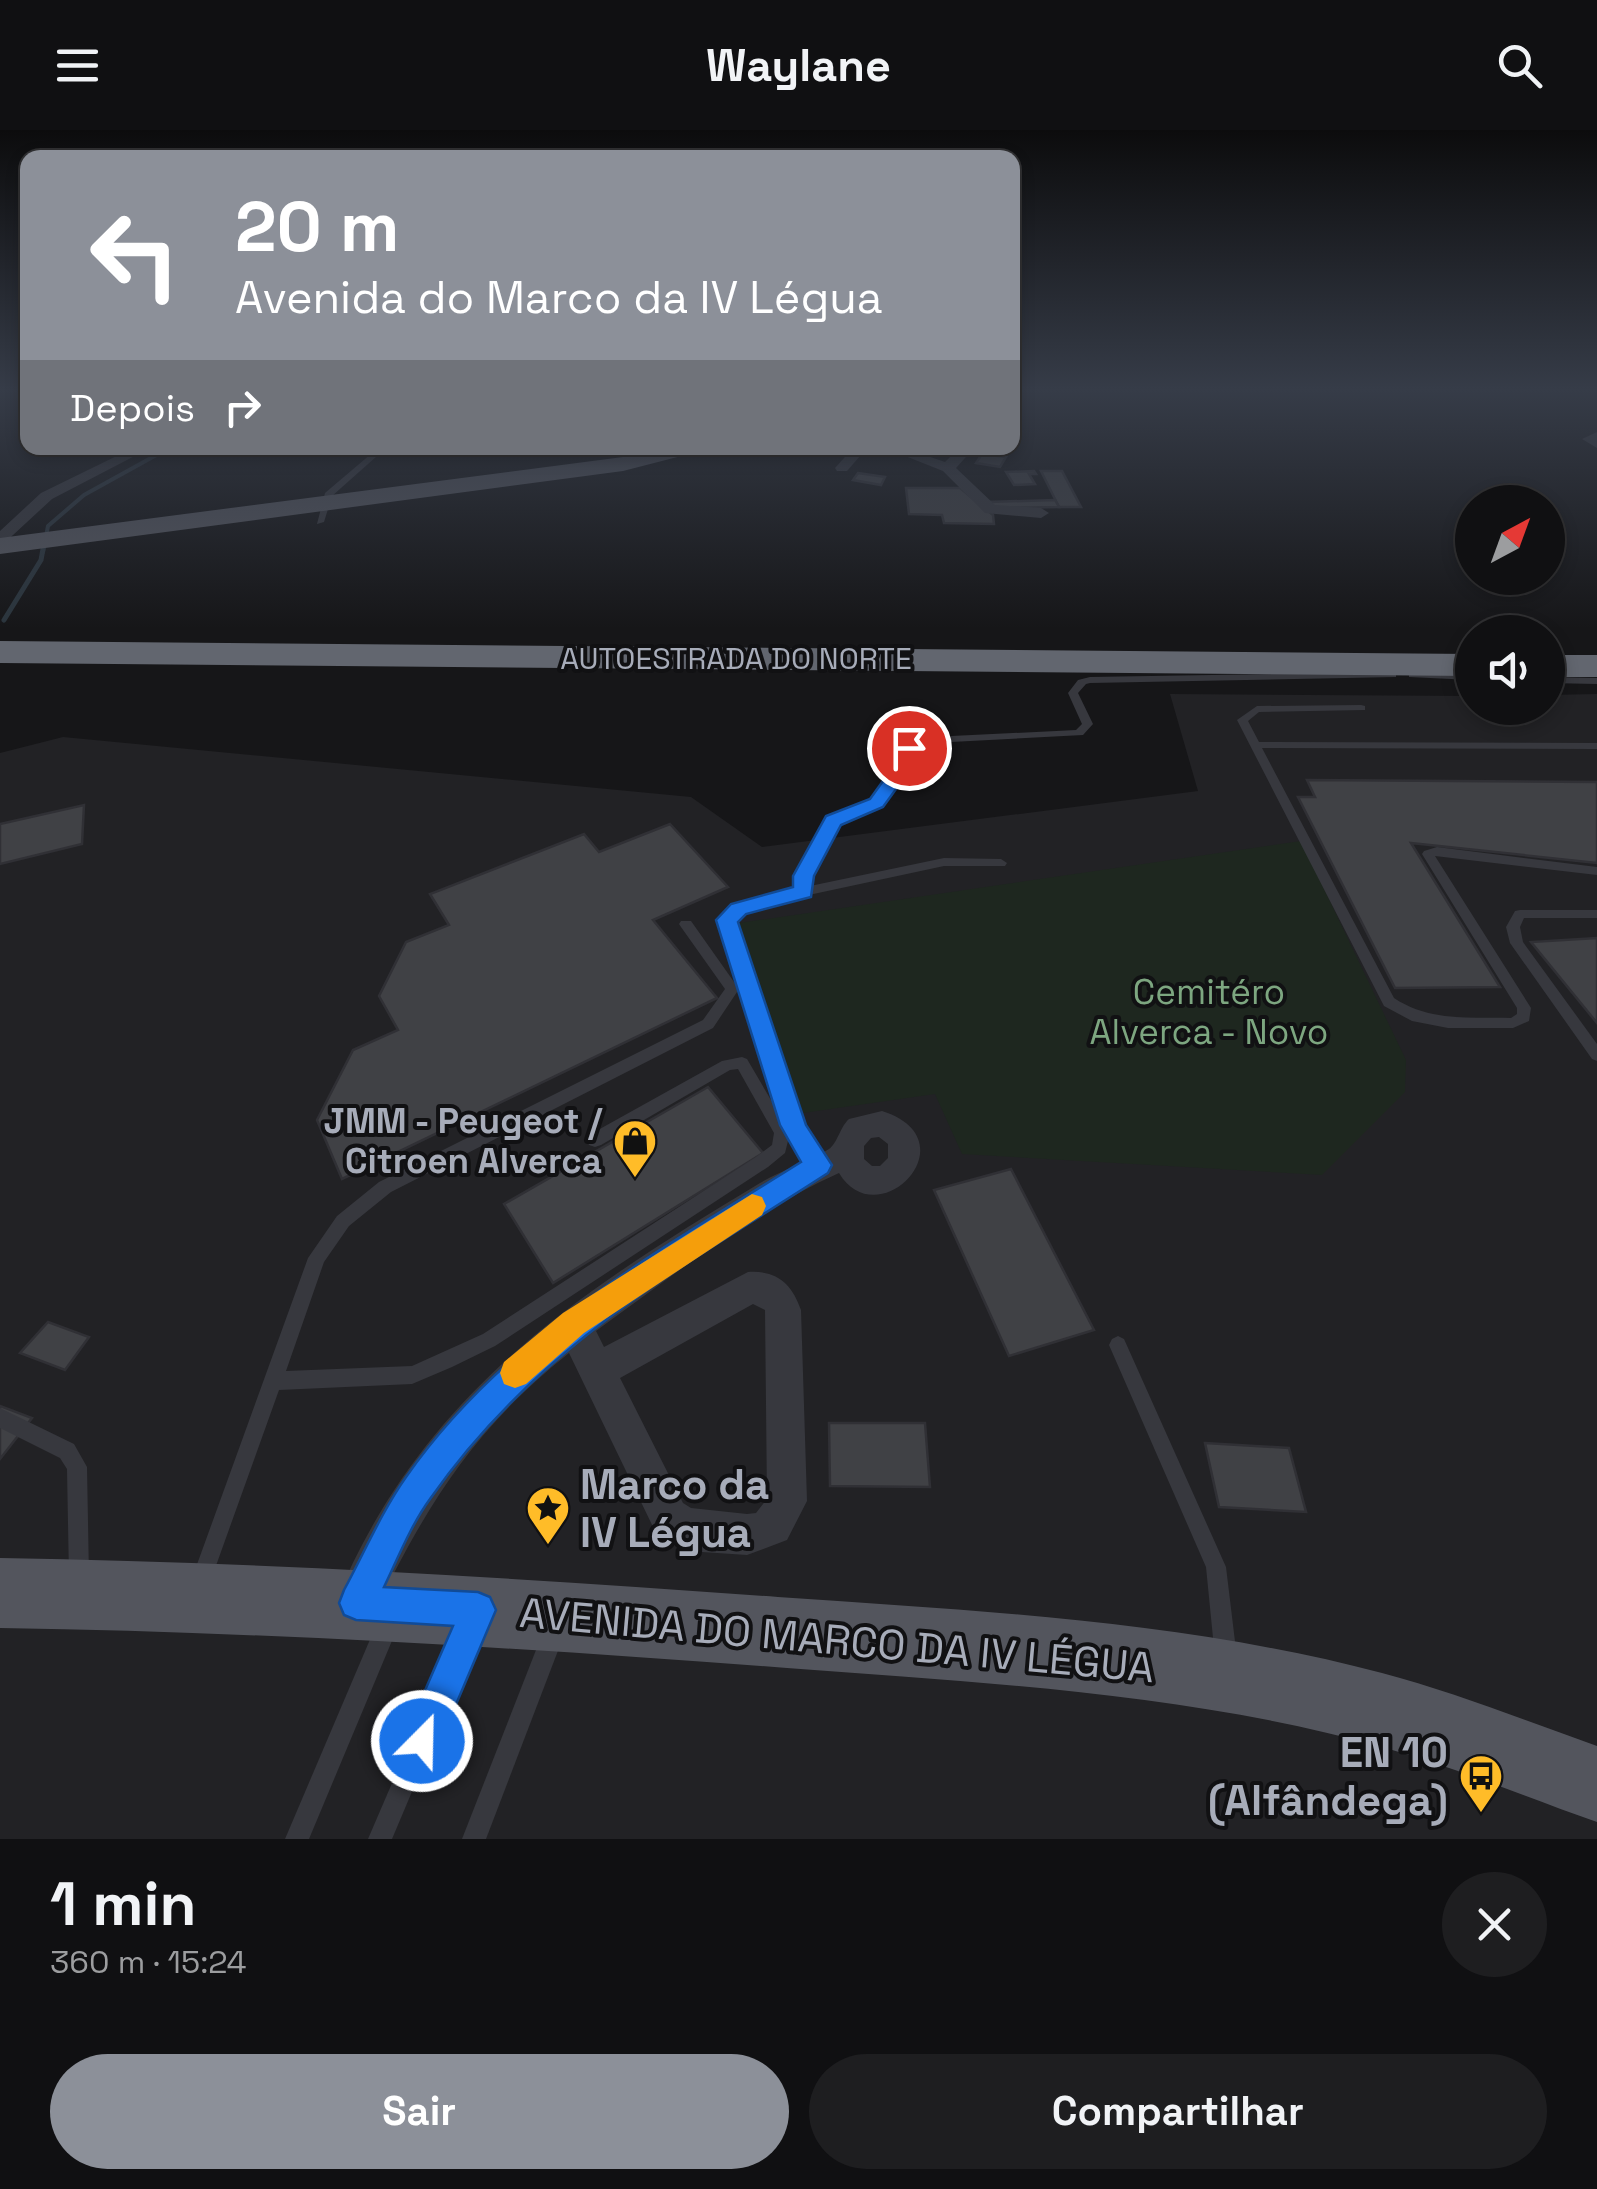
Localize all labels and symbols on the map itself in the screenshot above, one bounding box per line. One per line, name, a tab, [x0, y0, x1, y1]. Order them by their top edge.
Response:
north arrow	[1455, 485, 1565, 595]
street label: AUTOESTRADA DO NORTE	[560, 639, 912, 678]
pin	[867, 706, 952, 791]
park label: Cemitéro Alverca - Novo	[1090, 970, 1328, 1054]
place label: JMM - Peugeot / Citroen Alverca	[324, 1099, 603, 1183]
shop icon: JMM - Peugeot / Citroen Alverca	[612, 1118, 658, 1179]
place label: Marco da IV Légua	[580, 1458, 769, 1559]
place icon: Marco da IV Légua	[525, 1485, 571, 1546]
street label: AVENIDA DO MARCO DA IV LÉGUA	[517, 1586, 1157, 1694]
position arrow	[370, 1689, 474, 1793]
place label: EN 10 (Alfândega)	[1208, 1726, 1448, 1827]
bus stop icon: EN 10 (Alfândega)	[1458, 1753, 1504, 1814]

